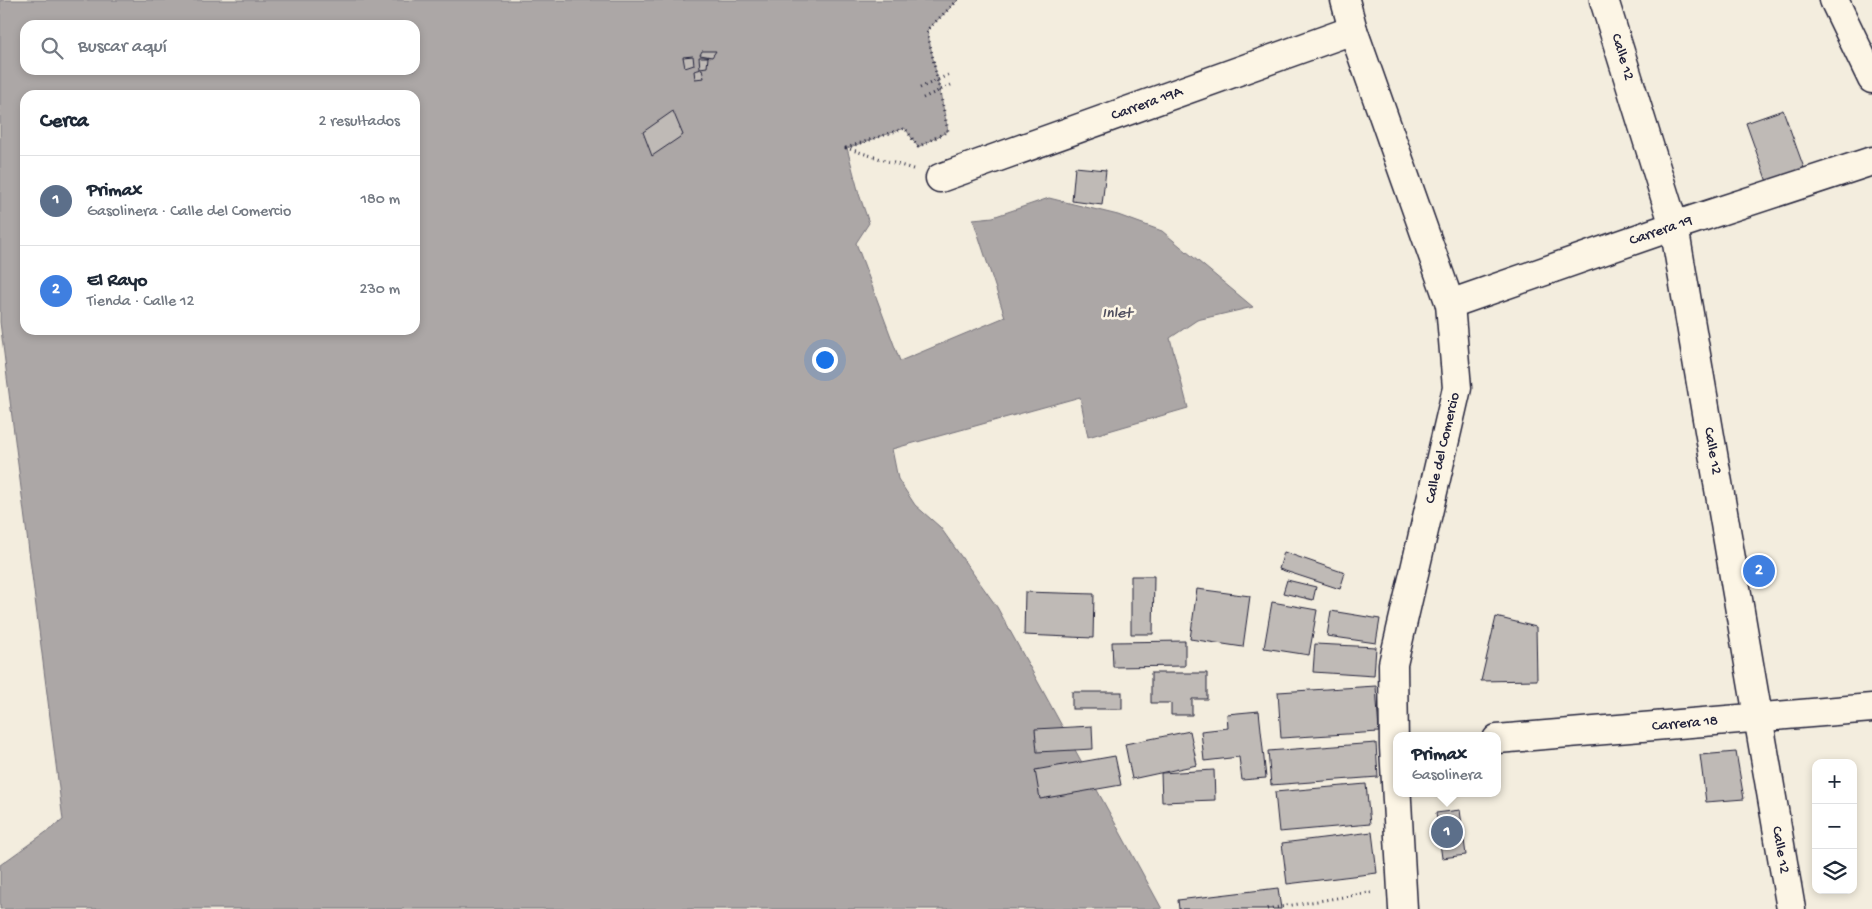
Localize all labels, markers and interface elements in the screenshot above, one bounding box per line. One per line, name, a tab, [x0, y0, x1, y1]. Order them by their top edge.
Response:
search box	[20, 20, 420, 75]
street label: Calle 12	[1606, 32, 1638, 82]
icon: search	[38, 34, 66, 62]
text: Buscar aquí	[78, 36, 167, 59]
street label: Carrera 19A	[1109, 82, 1186, 125]
text: Cerca	[40, 110, 88, 135]
text: 2 resultados	[319, 113, 400, 132]
text: Primax	[87, 180, 142, 203]
text: 1	[53, 191, 59, 210]
text: 180 m	[361, 191, 400, 210]
text: Gasolinera · Calle del Comercio	[87, 203, 291, 222]
street label: Carrera 19	[1627, 212, 1695, 250]
text: El Rayo	[87, 270, 147, 293]
text: 2	[52, 281, 60, 300]
text: 230 m	[360, 281, 400, 300]
text: Tienda · Calle 12	[87, 293, 194, 312]
water label: Inlet	[1102, 305, 1134, 324]
your location	[812, 347, 838, 373]
street label: Calle del Comercio	[1421, 390, 1465, 505]
street label: Calle 12	[1699, 426, 1725, 476]
pin: 2	[1743, 552, 1775, 590]
street label: Carrera 18	[1651, 712, 1719, 736]
popup	[1393, 732, 1501, 797]
text: Primax	[1412, 744, 1467, 767]
map controls	[1812, 759, 1857, 894]
button: +	[1812, 759, 1857, 804]
text: Gasolinera	[1412, 767, 1482, 786]
button: −	[1812, 804, 1857, 849]
pin: 1	[1431, 813, 1463, 851]
street label: Calle 12	[1767, 825, 1793, 875]
button: layers	[1812, 849, 1857, 894]

